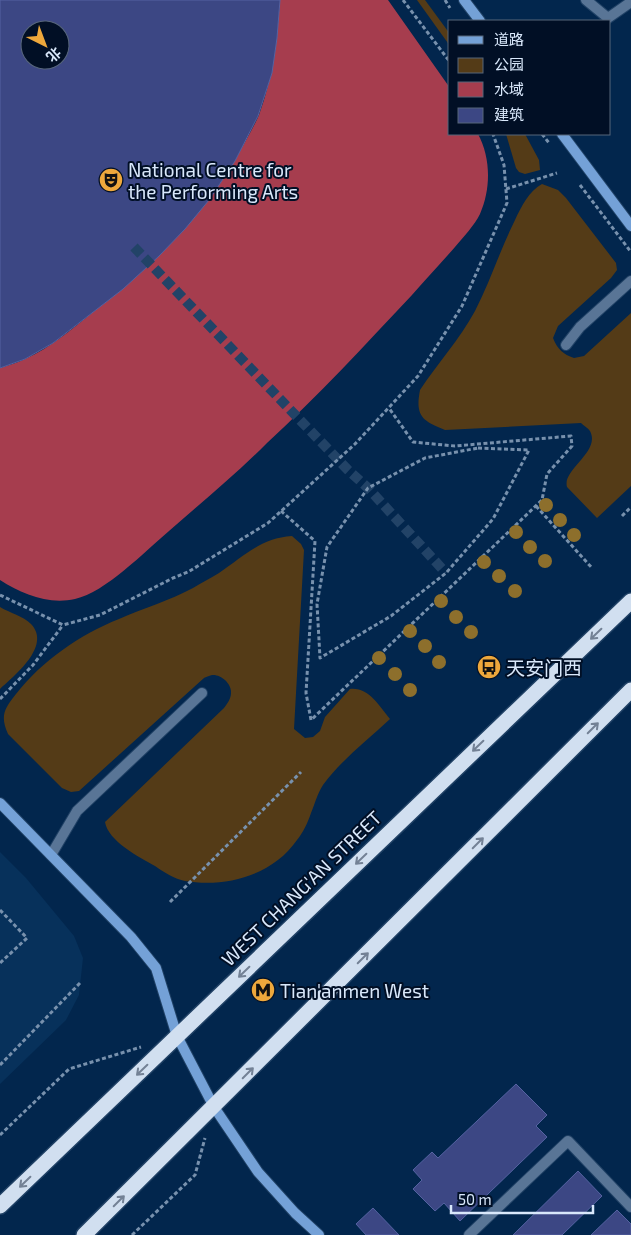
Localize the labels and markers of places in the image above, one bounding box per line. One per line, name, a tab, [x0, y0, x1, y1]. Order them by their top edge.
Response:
place label: National Centre for the Performing Arts	[128, 158, 298, 203]
theatre icon: National Centre for the Performing Arts	[98, 167, 124, 193]
bus stop icon: 天安门西	[476, 654, 502, 680]
place label: 天安门西	[506, 656, 582, 679]
metro station icon: Tian'anmen West	[250, 977, 276, 1003]
place label: Tian'anmen West	[280, 979, 429, 1002]

